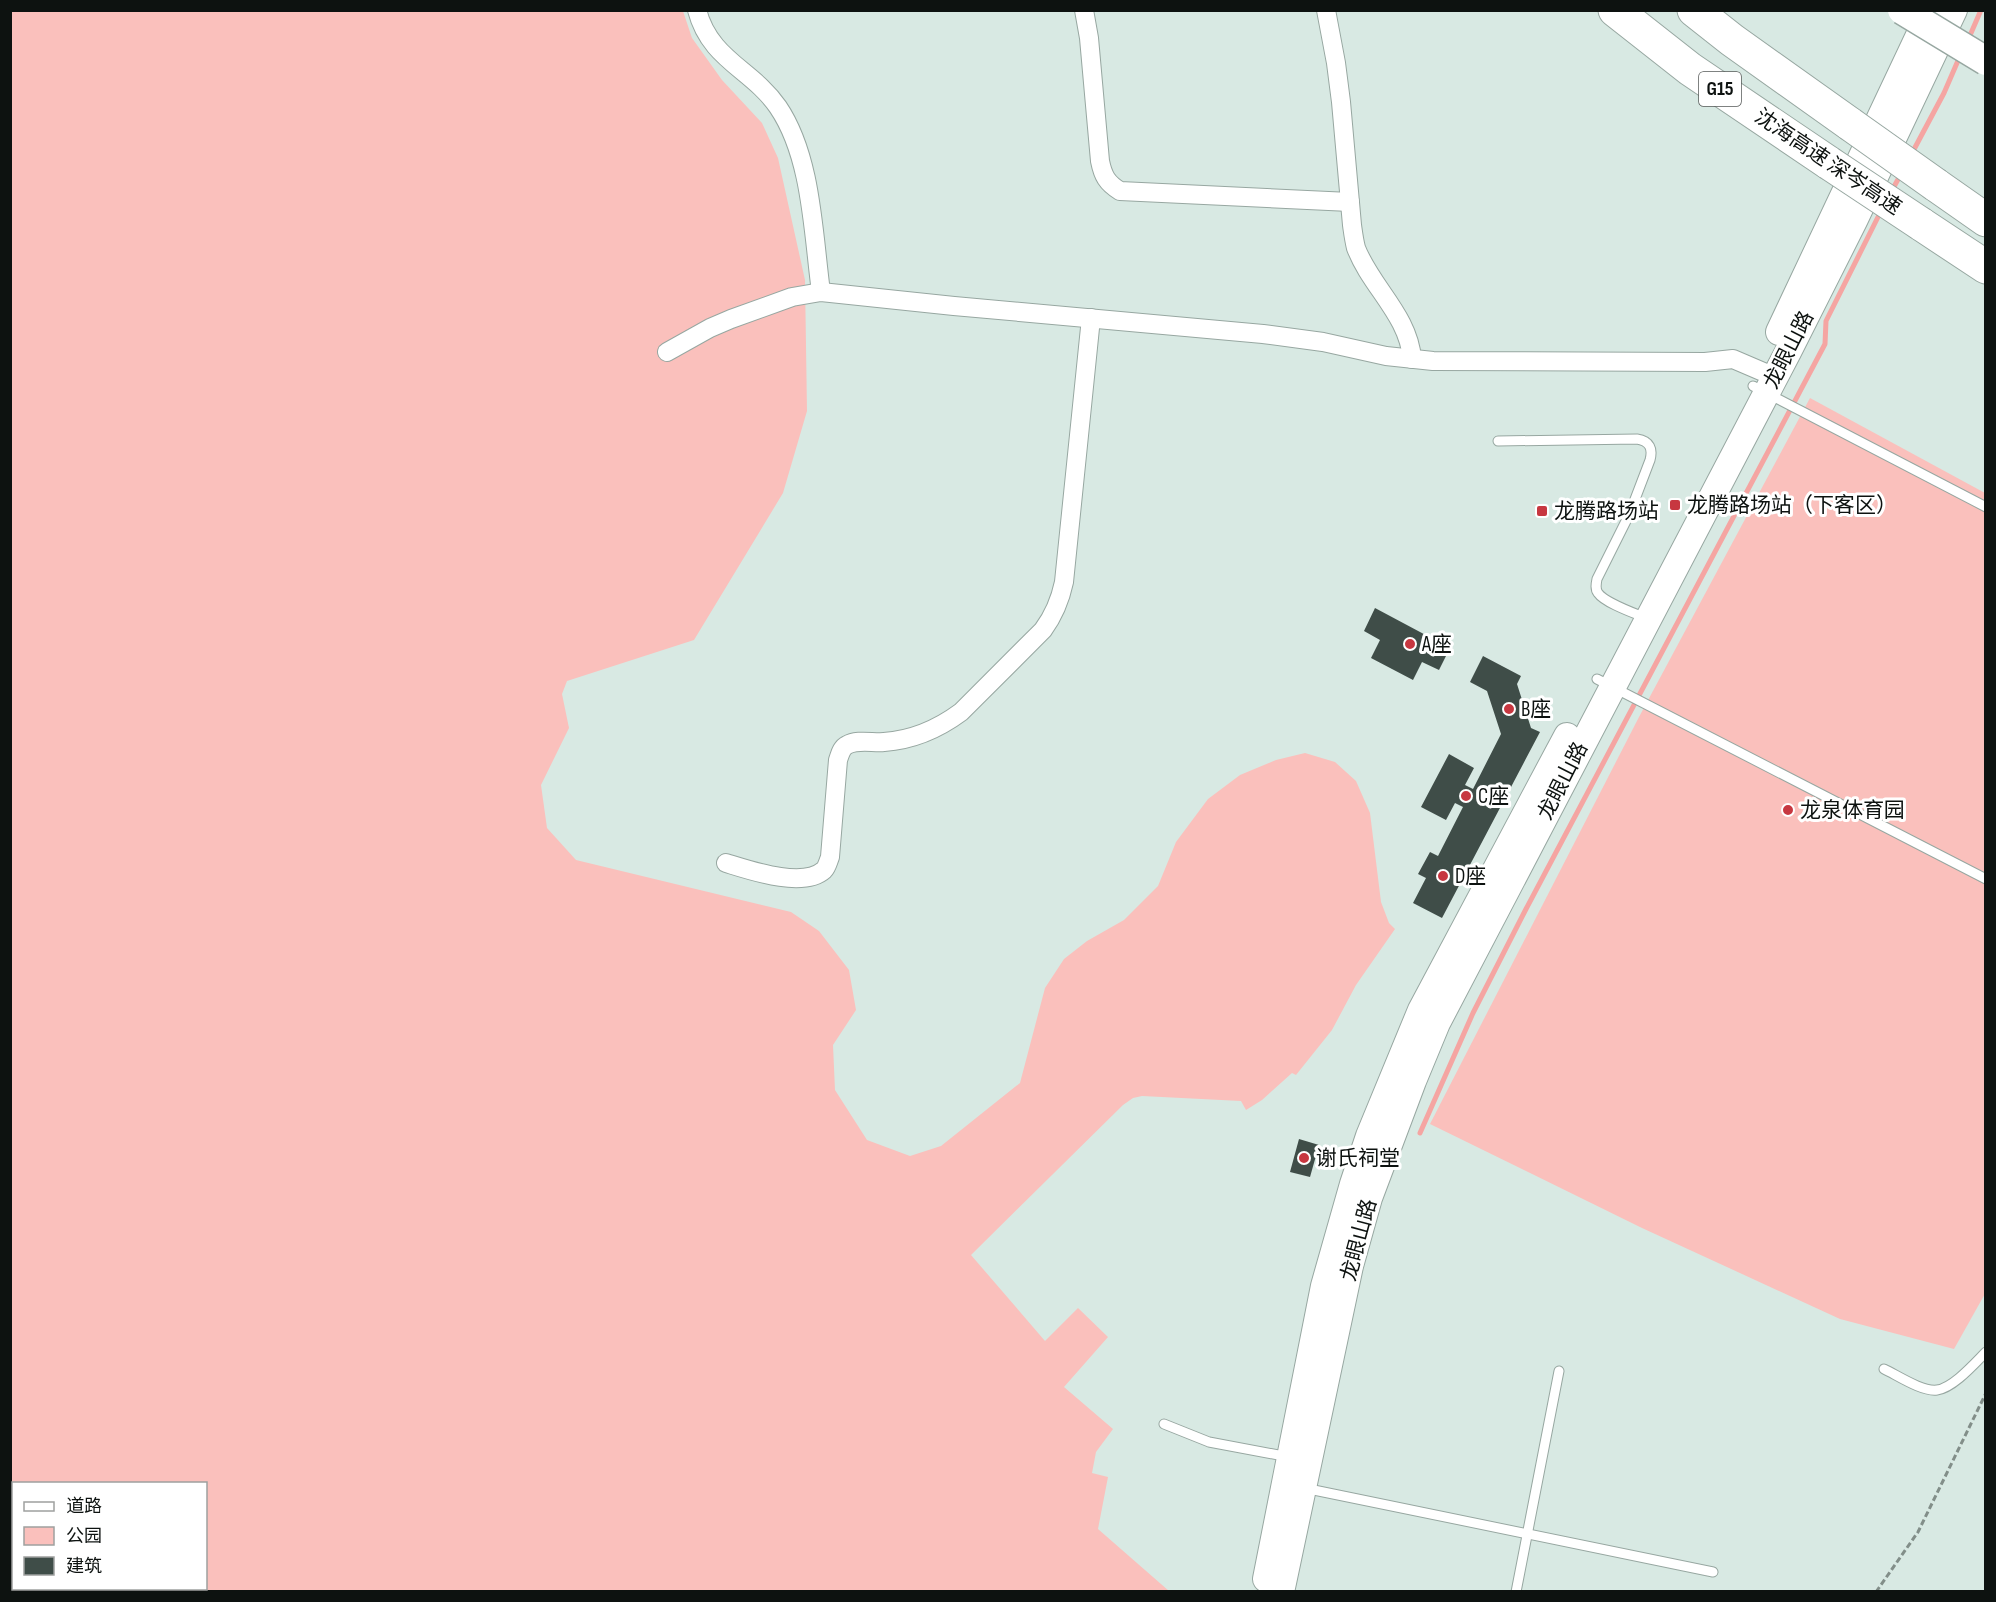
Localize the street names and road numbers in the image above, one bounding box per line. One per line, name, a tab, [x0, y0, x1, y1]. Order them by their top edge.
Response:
road number: G15	[1699, 72, 1741, 106]
street label: 沈海高速 深岑高速	[1750, 104, 1906, 220]
street label: 龙眼山路	[1759, 307, 1819, 393]
street label: 龙眼山路	[1533, 738, 1593, 824]
street label: 龙眼山路	[1336, 1196, 1382, 1284]

